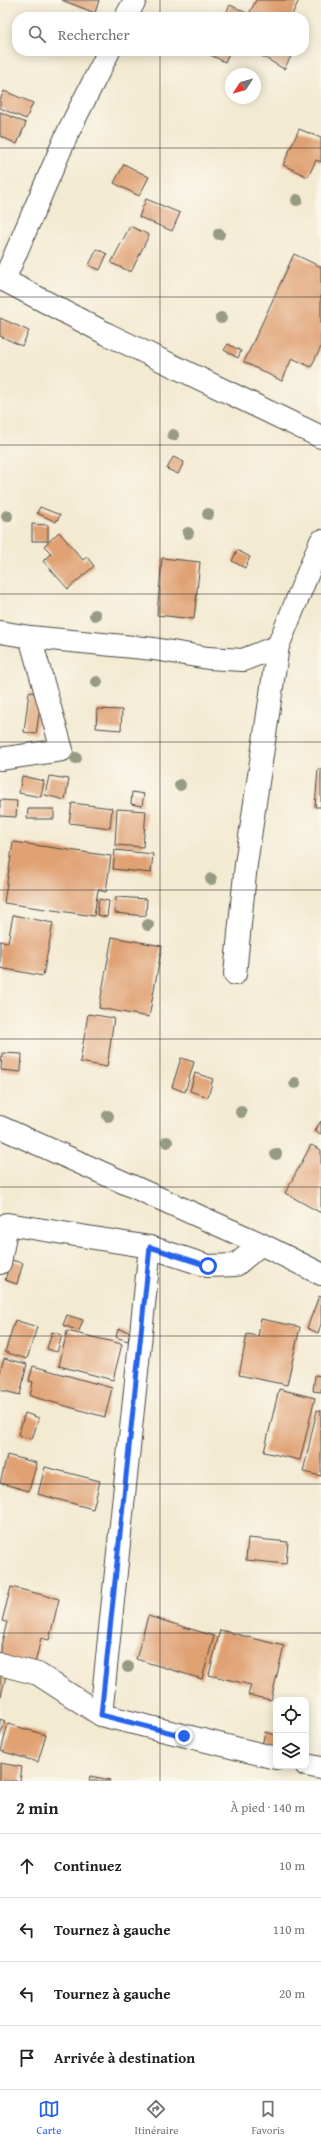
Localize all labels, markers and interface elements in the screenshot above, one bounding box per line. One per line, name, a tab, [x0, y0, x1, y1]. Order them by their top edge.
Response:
search box	[12, 12, 309, 56]
icon: search	[26, 23, 48, 45]
text: Rechercher	[58, 24, 130, 45]
north arrow	[225, 68, 261, 104]
route start	[199, 1257, 217, 1275]
map controls	[273, 1697, 309, 1769]
button: locate	[273, 1697, 309, 1733]
route end	[175, 1727, 193, 1745]
button: layers	[273, 1733, 309, 1769]
text: 2 min	[16, 1795, 58, 1820]
text: À pied · 140 m	[230, 1798, 305, 1817]
icon: ahead	[16, 1855, 38, 1877]
text: Continuez	[54, 1855, 122, 1876]
text: 10 m	[279, 1856, 305, 1875]
icon: left	[16, 1919, 38, 1941]
text: Tournez à gauche	[54, 1919, 171, 1940]
text: 110 m	[273, 1920, 305, 1939]
icon: left	[16, 1983, 38, 2005]
text: Tournez à gauche	[54, 1983, 171, 2004]
text: 20 m	[279, 1984, 305, 2003]
icon: arrive	[16, 2047, 38, 2069]
text: Arrivée à destination	[54, 2047, 195, 2068]
tab: Carte	[37, 2098, 61, 2138]
tab: Itinéraire	[135, 2098, 178, 2138]
tab: Favoris	[252, 2098, 284, 2138]

